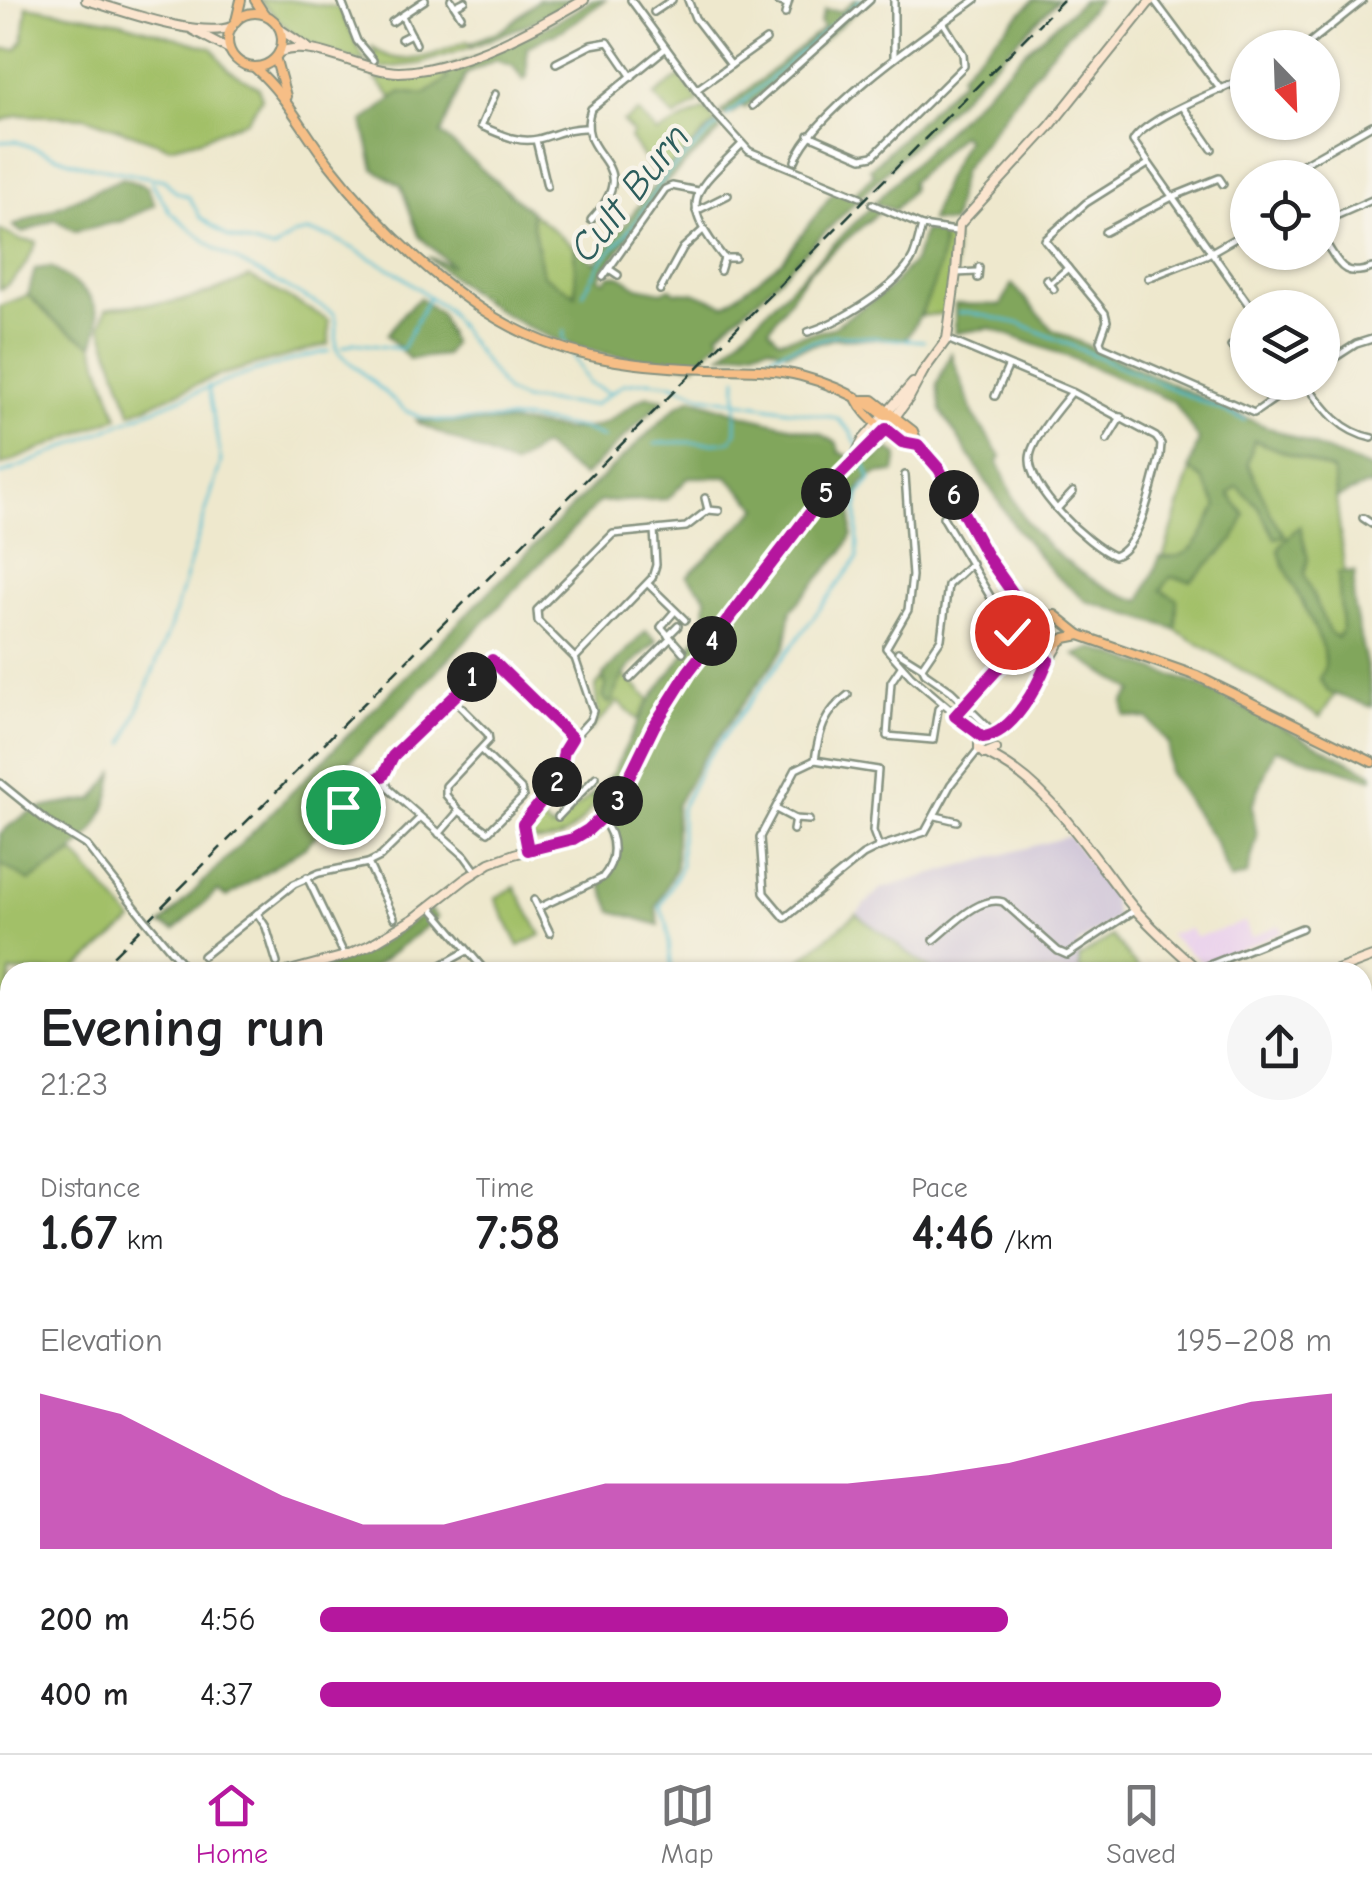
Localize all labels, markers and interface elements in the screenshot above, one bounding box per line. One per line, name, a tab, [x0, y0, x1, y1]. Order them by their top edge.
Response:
north arrow	[1230, 30, 1340, 140]
map controls	[1230, 30, 1340, 400]
water label: Cult Burn	[560, 114, 699, 271]
button: locate	[1230, 160, 1340, 270]
button: layers	[1230, 290, 1340, 400]
pin: 5	[801, 468, 851, 518]
pin: 6	[929, 470, 979, 520]
text: 5	[819, 477, 833, 509]
text: 6	[947, 479, 961, 511]
pin	[970, 590, 1055, 675]
icon: check	[985, 605, 1040, 660]
pin: 4	[687, 616, 737, 666]
text: 4	[705, 625, 719, 657]
pin: 1	[447, 652, 497, 702]
text: 1	[466, 661, 478, 693]
pin: 2	[532, 757, 582, 807]
pin	[301, 765, 386, 850]
text: 2	[550, 766, 564, 798]
pin: 3	[593, 776, 643, 826]
icon: arrive	[316, 780, 371, 835]
text: 3	[611, 785, 625, 817]
button: share	[1227, 995, 1332, 1100]
text: Evening run	[40, 996, 325, 1060]
text: 21:23	[40, 1066, 108, 1103]
text: Distance	[40, 1172, 140, 1204]
text: Time	[476, 1172, 534, 1204]
text: Pace	[911, 1172, 968, 1204]
text: 1.67	[40, 1204, 117, 1262]
text: 7:58	[476, 1204, 561, 1262]
text: 4:46	[911, 1204, 995, 1262]
text: km	[117, 1224, 163, 1256]
text: /km	[995, 1224, 1053, 1256]
text: Elevation	[40, 1322, 163, 1359]
text: 195–208 m	[1176, 1322, 1332, 1359]
text: 200 m	[40, 1601, 129, 1638]
text: 4:56	[200, 1601, 256, 1638]
text: 400 m	[40, 1676, 128, 1713]
text: 4:37	[200, 1676, 253, 1713]
tab: Home	[196, 1778, 268, 1870]
tab: Map	[660, 1778, 715, 1870]
tab: Saved	[1106, 1778, 1176, 1870]

